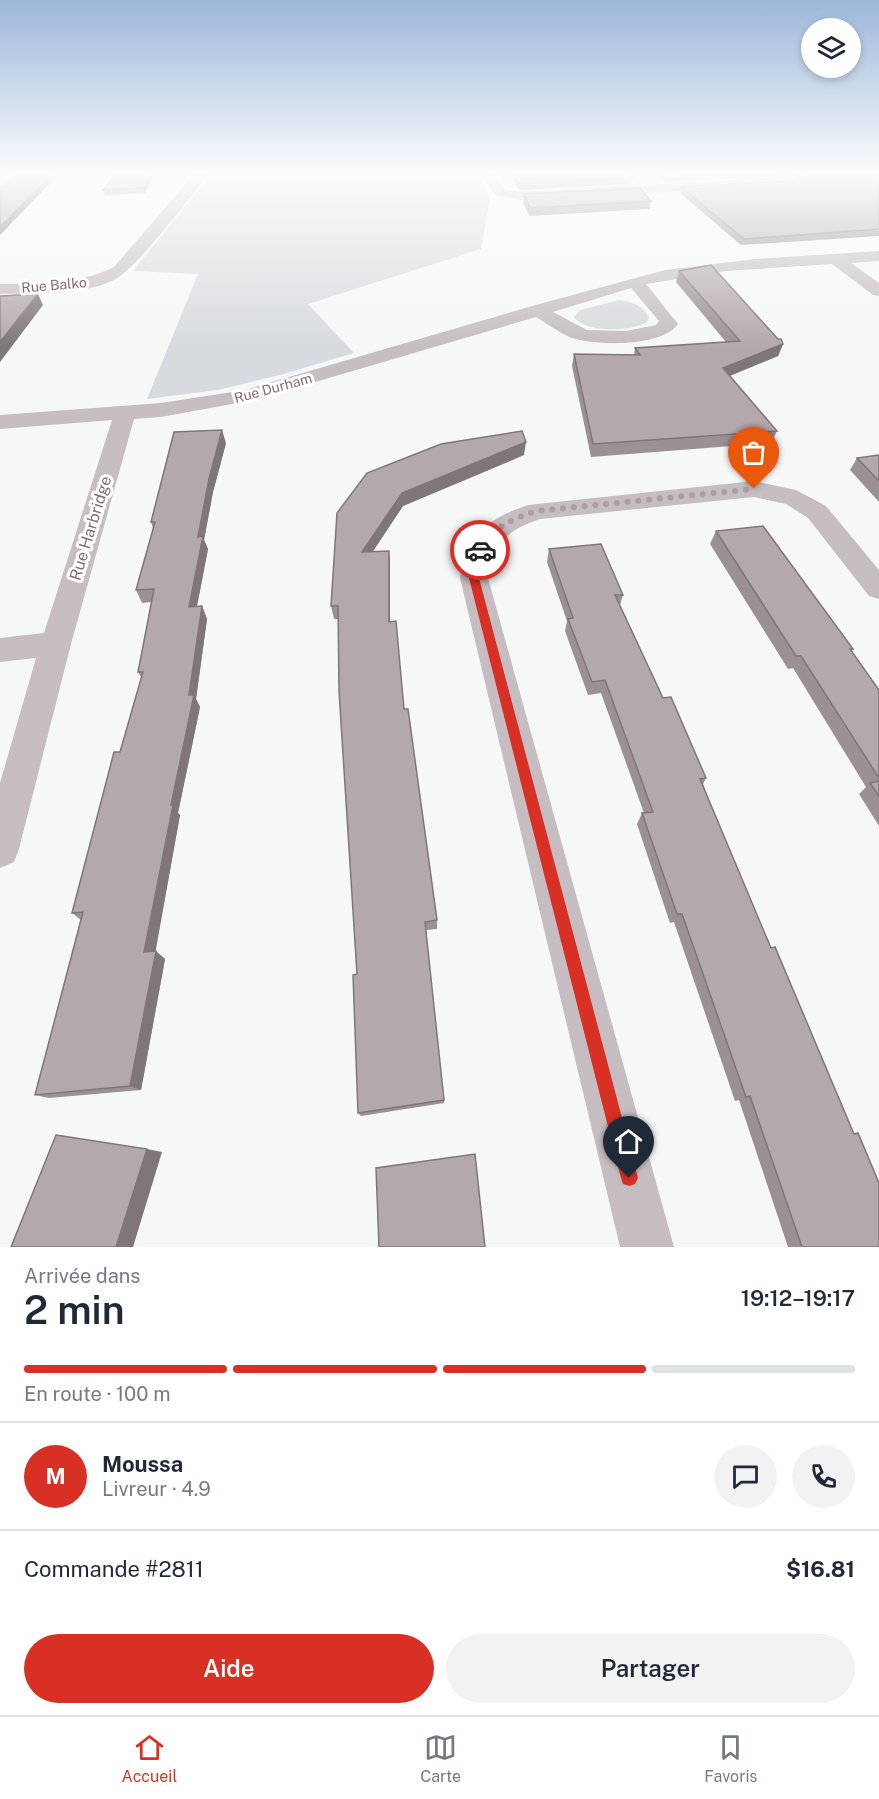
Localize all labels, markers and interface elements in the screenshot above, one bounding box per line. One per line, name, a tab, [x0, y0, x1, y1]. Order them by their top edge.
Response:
map controls	[801, 18, 861, 78]
button: layers	[801, 18, 861, 78]
street label: Rue Balko	[21, 274, 87, 296]
street label: Rue Durham	[232, 370, 314, 406]
pin	[728, 427, 779, 489]
icon: bag	[737, 436, 770, 469]
street label: Rue Harbridge	[66, 474, 115, 583]
courier	[450, 520, 510, 580]
icon: car	[464, 534, 497, 567]
pin	[603, 1116, 654, 1178]
icon: home	[612, 1125, 645, 1158]
text: Arrivée dans	[24, 1264, 140, 1288]
text: 19:12–19:17	[741, 1285, 855, 1311]
text: 2 min	[24, 1287, 125, 1333]
text: En route · 100 m	[24, 1382, 171, 1406]
button: chat	[714, 1445, 777, 1508]
button: phone	[792, 1445, 855, 1508]
text: Moussa	[102, 1451, 183, 1477]
text: M	[45, 1463, 66, 1489]
text: Livreur · 4.9	[102, 1477, 211, 1501]
text: Commande #2811	[24, 1556, 204, 1582]
text: $16.81	[786, 1556, 855, 1582]
button: Aide	[24, 1634, 434, 1703]
button: Partager	[446, 1634, 855, 1703]
tab: Accueil	[122, 1731, 177, 1786]
tab: Carte	[420, 1731, 461, 1786]
tab: Favoris	[704, 1731, 757, 1786]

